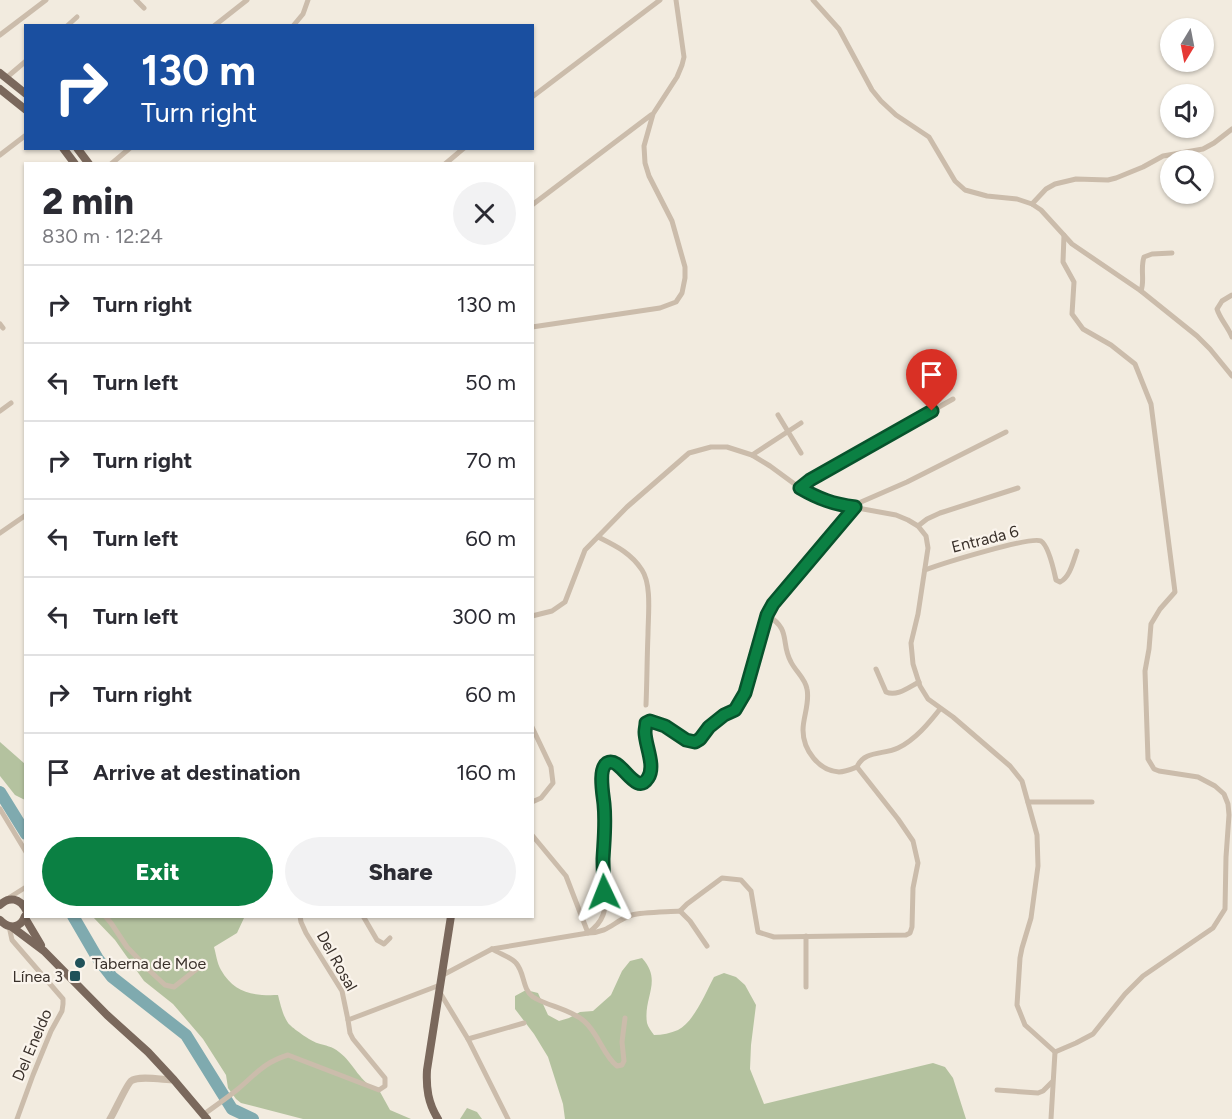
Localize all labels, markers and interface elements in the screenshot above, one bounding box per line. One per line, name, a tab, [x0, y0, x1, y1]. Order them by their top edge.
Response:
north arrow	[1160, 18, 1214, 72]
map controls	[1160, 18, 1214, 204]
text: 130 m	[141, 45, 256, 96]
icon: right	[42, 48, 120, 126]
button: sound	[1160, 84, 1214, 138]
text: Turn right	[141, 96, 257, 129]
button: search	[1160, 150, 1214, 204]
text: 2 min	[42, 180, 134, 223]
button: close	[453, 182, 516, 245]
text: 830 m · 12:24	[42, 224, 163, 248]
icon: right	[42, 288, 75, 321]
text: Turn right	[93, 291, 192, 318]
text: 130 m	[457, 291, 516, 318]
pin	[906, 349, 957, 411]
icon: arrive	[915, 358, 948, 391]
icon: left	[42, 366, 75, 399]
text: Turn left	[93, 369, 179, 396]
text: 50 m	[465, 369, 516, 396]
icon: right	[42, 444, 75, 477]
text: Turn right	[93, 447, 192, 474]
text: 70 m	[466, 447, 516, 474]
street label: Entrada 6	[949, 521, 1021, 557]
icon: left	[42, 522, 75, 555]
text: Turn left	[93, 525, 179, 552]
text: 60 m	[465, 525, 516, 552]
icon: left	[42, 600, 75, 633]
text: Turn left	[93, 603, 179, 630]
text: 300 m	[452, 603, 516, 630]
icon: right	[42, 678, 75, 711]
text: Turn right	[93, 681, 192, 708]
text: 60 m	[465, 681, 516, 708]
icon: arrive	[42, 756, 75, 789]
text: Arrive at destination	[93, 759, 301, 786]
text: 160 m	[456, 759, 516, 786]
button: Exit	[42, 837, 273, 906]
button: Share	[285, 837, 516, 906]
position arrow	[572, 860, 636, 924]
street label: Del Rosal	[313, 928, 361, 994]
place label: Taberna de Moe	[92, 954, 206, 973]
marker: Taberna de Moe	[73, 956, 87, 970]
place label: Línea 3	[12, 967, 63, 986]
marker: Línea 3	[68, 969, 82, 983]
street label: Del Eneldo	[8, 1006, 56, 1084]

